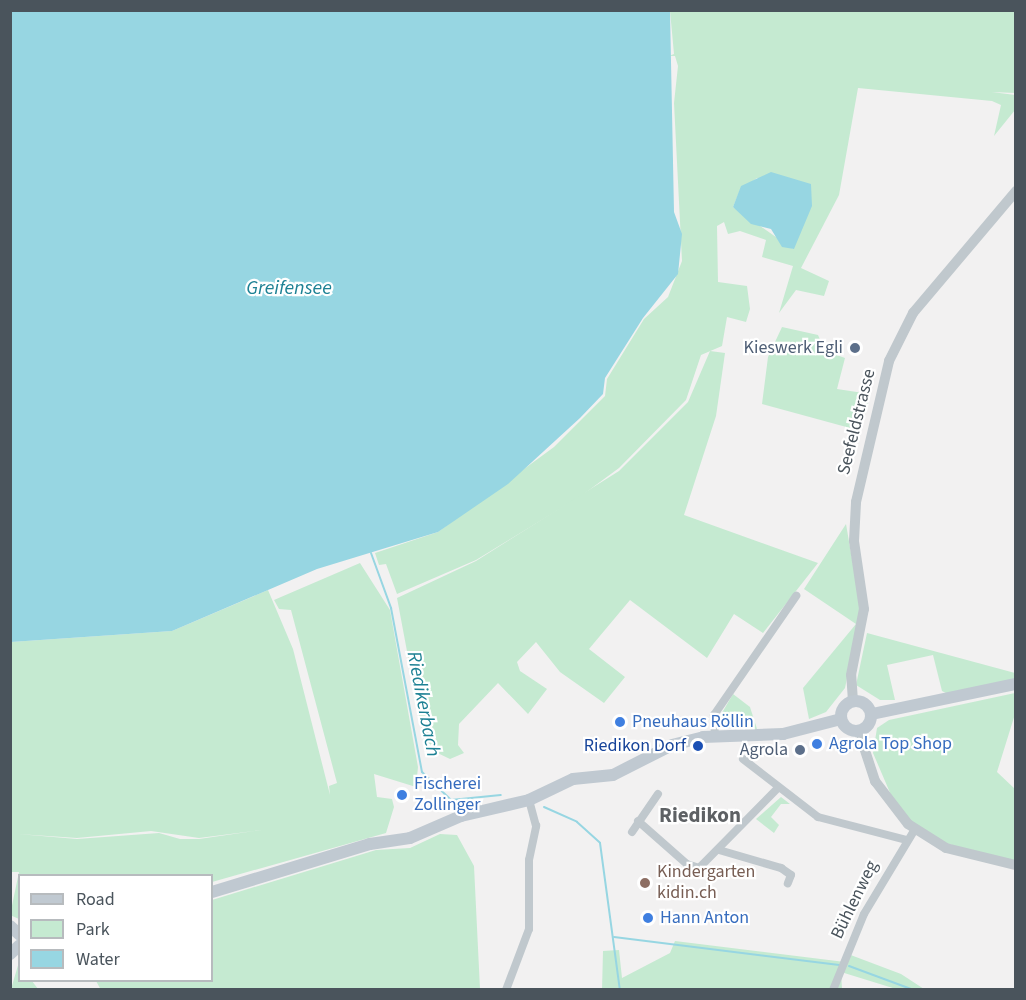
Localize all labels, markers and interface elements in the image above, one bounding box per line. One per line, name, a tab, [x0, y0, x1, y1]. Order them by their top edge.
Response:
water label: Greifensee	[246, 276, 332, 300]
place label: Kieswerk Egli	[744, 337, 843, 359]
marker: Kieswerk Egli	[848, 341, 862, 355]
street label: Seefeldstrasse	[833, 367, 881, 477]
water label: Riedikerbach	[401, 649, 445, 759]
place label: Pneuhaus Röllin	[632, 711, 754, 733]
marker: Pneuhaus Röllin	[613, 715, 627, 729]
place label: Agrola Top Shop	[829, 733, 952, 755]
place label: Riedikon Dorf	[584, 735, 686, 757]
marker: Agrola Top Shop	[810, 737, 824, 751]
marker: Riedikon Dorf	[691, 739, 705, 753]
place label: Agrola	[740, 739, 788, 761]
marker: Agrola	[793, 743, 807, 757]
place label: Fischerei Zollinger	[414, 774, 481, 816]
marker: Fischerei Zollinger	[395, 788, 409, 802]
district label: Riedikon	[659, 802, 741, 828]
street label: Bühlenweg	[827, 857, 883, 943]
place label: Kindergarten kidin.ch	[657, 862, 755, 904]
legend	[18, 874, 213, 982]
marker: Kindergarten kidin.ch	[638, 876, 652, 890]
text: Road	[76, 887, 115, 912]
place label: Hann Anton	[660, 907, 749, 929]
marker: Hann Anton	[641, 911, 655, 925]
text: Park	[76, 917, 110, 942]
text: Water	[76, 947, 120, 972]

